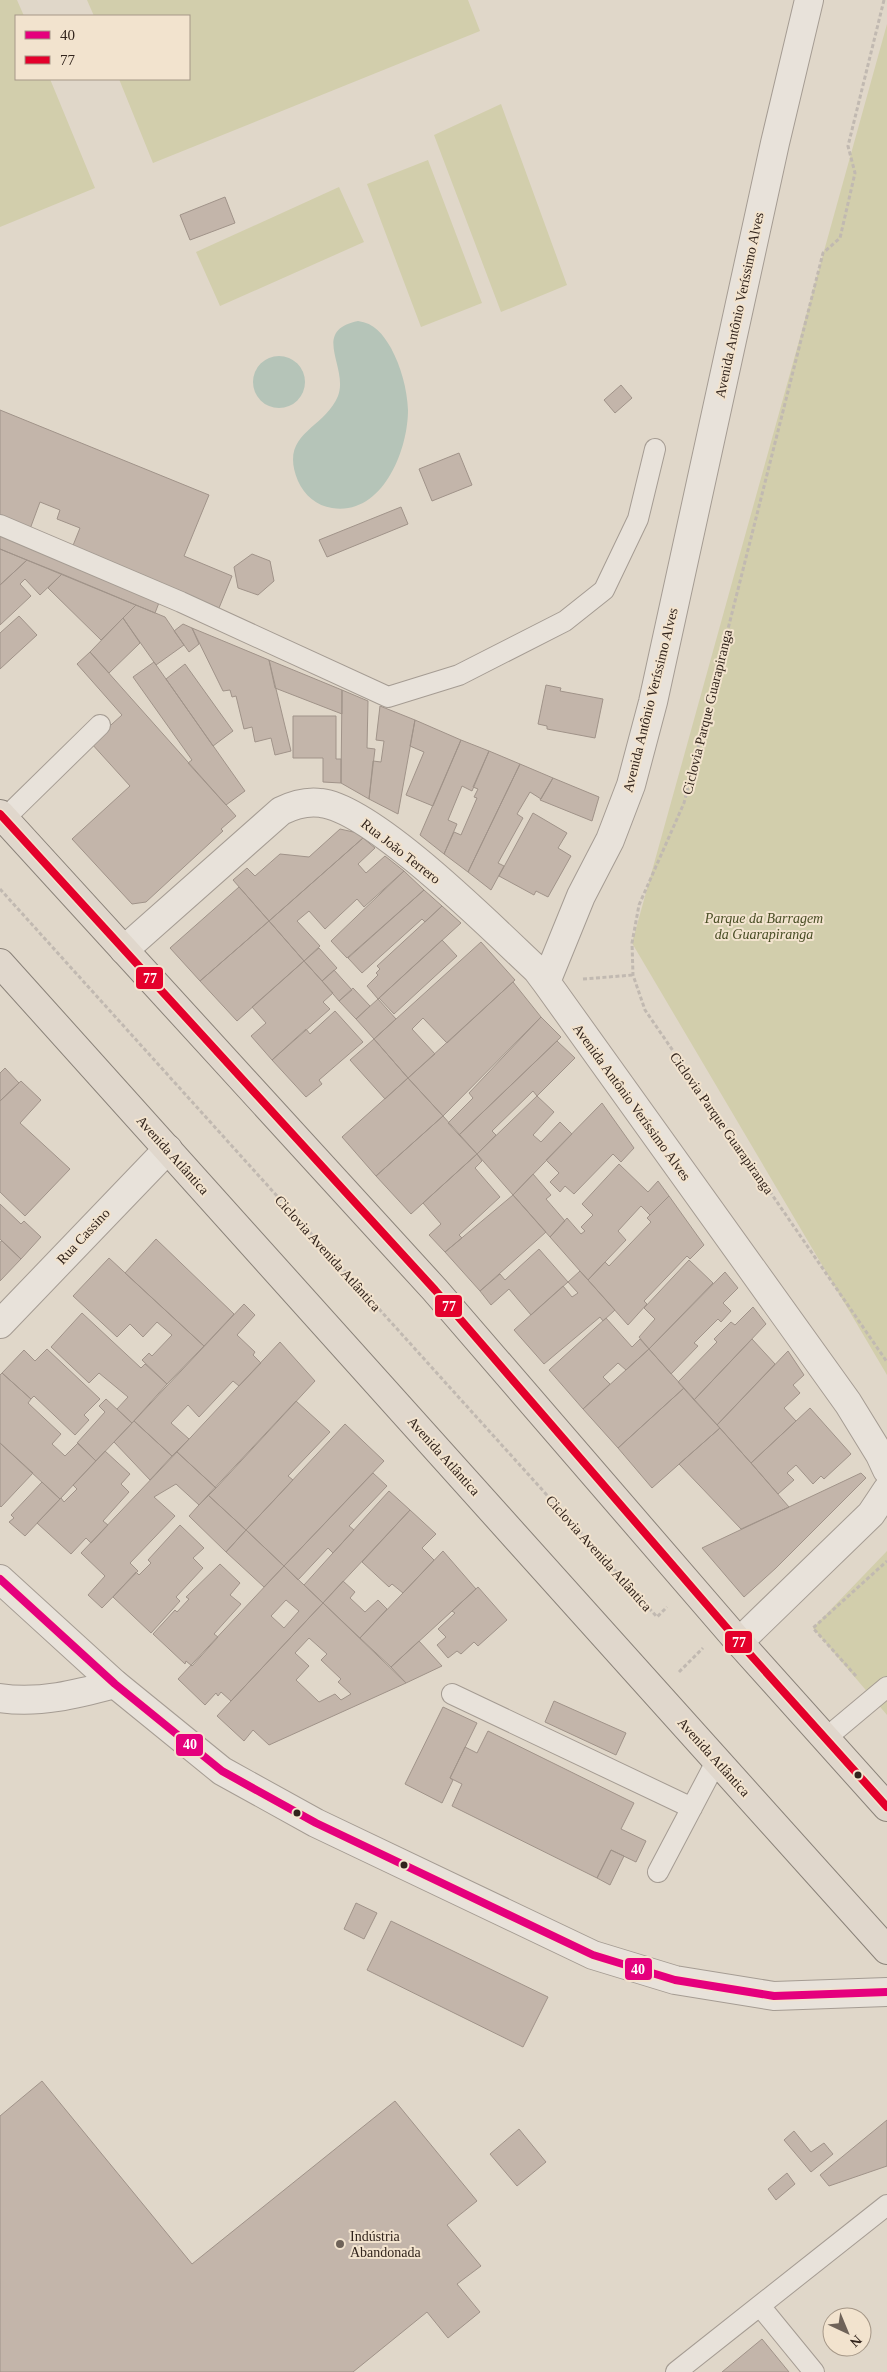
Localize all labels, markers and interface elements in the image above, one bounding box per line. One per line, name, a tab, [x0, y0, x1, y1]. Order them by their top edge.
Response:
legend	[15, 15, 190, 80]
text: 40	[60, 27, 75, 43]
text: 77	[60, 52, 76, 68]
street label: Avenida Antônio Veríssimo Alves	[712, 211, 767, 399]
street label: Avenida Antônio Veríssimo Alves	[620, 606, 681, 794]
street label: Ciclovia Parque Guarapiranga	[680, 627, 735, 796]
street label: Rua João Terrero	[358, 816, 443, 887]
park label: Parque da Barragem da Guarapiranga	[704, 911, 823, 942]
line badge: 77	[135, 966, 164, 990]
text: 77	[143, 971, 157, 986]
street label: Avenida Antônio Veríssimo Alves	[570, 1021, 693, 1183]
street label: Ciclovia Parque Guarapiranga	[667, 1050, 777, 1198]
street label: Avenida Atlântica	[133, 1113, 212, 1198]
street label: Ciclovia Avenida Atlântica	[272, 1192, 384, 1315]
street label: Rua Cassino	[54, 1205, 113, 1267]
line badge: 77	[434, 1294, 463, 1318]
text: 77	[442, 1299, 456, 1314]
street label: Avenida Atlântica	[404, 1414, 483, 1499]
street label: Ciclovia Avenida Atlântica	[543, 1492, 655, 1615]
line badge: 77	[724, 1630, 753, 1654]
text: 77	[732, 1635, 746, 1650]
street label: Avenida Atlântica	[674, 1715, 753, 1800]
line badge: 40	[175, 1733, 204, 1757]
text: 40	[183, 1737, 197, 1752]
unlabelled marker	[853, 1770, 863, 1780]
unlabelled marker	[292, 1808, 302, 1818]
unlabelled marker	[399, 1860, 409, 1870]
line badge: 40	[624, 1957, 653, 1981]
text: 40	[631, 1962, 645, 1977]
place label: Indústria Abandonada	[350, 2229, 422, 2260]
marker: Indústria Abandonada	[334, 2238, 346, 2250]
north arrow	[822, 2307, 872, 2357]
text: N	[847, 2332, 865, 2350]

